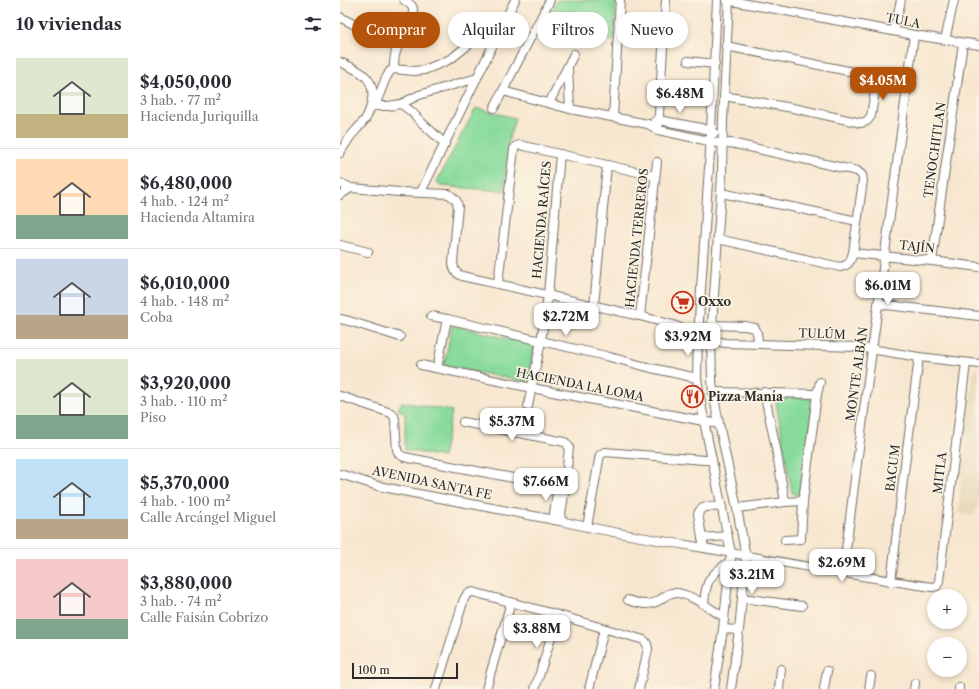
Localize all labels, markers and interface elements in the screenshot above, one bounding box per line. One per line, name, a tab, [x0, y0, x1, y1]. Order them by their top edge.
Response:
street label: TULA	[884, 10, 923, 31]
chip: Comprar	[352, 12, 440, 48]
chip: Alquilar	[448, 12, 529, 48]
chip: Filtros	[537, 12, 608, 48]
chip: Nuevo	[616, 12, 688, 48]
icon: filters	[302, 13, 324, 35]
text: 10 viviendas	[16, 14, 122, 34]
pin: $4.05M	[850, 67, 916, 101]
text: $4,050,000	[140, 72, 232, 92]
text: $4.05M	[859, 72, 907, 88]
icon: home	[48, 74, 96, 122]
pin: $6.48M	[647, 80, 713, 114]
text: $6.48M	[656, 85, 704, 101]
text: 3 hab. · 77 m²	[140, 92, 221, 108]
street label: TENOCHITLAN	[920, 101, 949, 199]
text: Hacienda Juriquilla	[140, 108, 259, 124]
street label: HACIENDA RAÍCES	[528, 160, 554, 280]
street label: HACIENDA TERREROS	[622, 167, 651, 309]
text: $6,480,000	[140, 173, 232, 193]
icon: home	[48, 175, 96, 223]
text: 4 hab. · 124 m²	[140, 193, 229, 209]
text: Hacienda Altamira	[140, 209, 255, 225]
street label: TAJÍN	[899, 236, 936, 256]
pin: $6.01M	[855, 272, 921, 306]
text: $6,010,000	[140, 273, 230, 293]
icon: home	[48, 275, 96, 323]
text: $6.01M	[865, 277, 911, 293]
supermarket icon: Oxxo	[669, 289, 695, 315]
text: 4 hab. · 148 m²	[140, 293, 229, 309]
place label: Oxxo	[698, 294, 732, 309]
pin: $2.72M	[533, 303, 599, 337]
text: $2.72M	[543, 308, 589, 324]
text: Coba	[140, 309, 173, 325]
pin: $3.92M	[655, 323, 721, 357]
street label: TULÚM	[798, 324, 846, 342]
street label: MONTE ALBÁN	[841, 325, 871, 422]
text: $3.92M	[664, 328, 712, 344]
street label: HACIENDA LA LOMA	[515, 365, 646, 404]
text: $3,920,000	[140, 373, 231, 393]
icon: home	[48, 375, 96, 423]
restaurant icon: Pizza Manía	[679, 384, 705, 410]
place label: Pizza Manía	[708, 389, 784, 404]
text: 3 hab. · 110 m²	[140, 393, 228, 409]
pin: $5.37M	[479, 408, 545, 442]
text: Piso	[140, 409, 166, 425]
text: $5.37M	[489, 413, 535, 429]
street label: BACUM	[882, 444, 903, 492]
street label: MITLA	[929, 450, 950, 495]
street label: AVENIDA SANTA FE	[370, 462, 493, 503]
pin: $7.66M	[513, 468, 579, 502]
text: $5,370,000	[140, 473, 230, 493]
text: $7.66M	[523, 473, 569, 489]
icon: home	[48, 475, 96, 523]
text: 4 hab. · 100 m²	[140, 493, 231, 509]
text: Calle Arcángel Miguel	[140, 509, 276, 525]
pin: $2.69M	[809, 549, 875, 583]
text: $2.69M	[818, 554, 866, 570]
pin: $3.21M	[719, 561, 785, 595]
text: $3.21M	[729, 566, 775, 582]
text: $3,880,000	[140, 573, 232, 593]
icon: home	[48, 575, 96, 623]
map controls	[927, 589, 967, 677]
button: +	[927, 589, 967, 629]
text: 3 hab. · 74 m²	[140, 593, 222, 609]
text: Calle Faisán Cobrizo	[140, 609, 268, 625]
pin: $3.88M	[504, 615, 570, 649]
text: $3.88M	[513, 620, 561, 636]
button: −	[927, 637, 967, 677]
scale bar	[352, 661, 458, 680]
text: 100 m	[358, 663, 390, 677]

